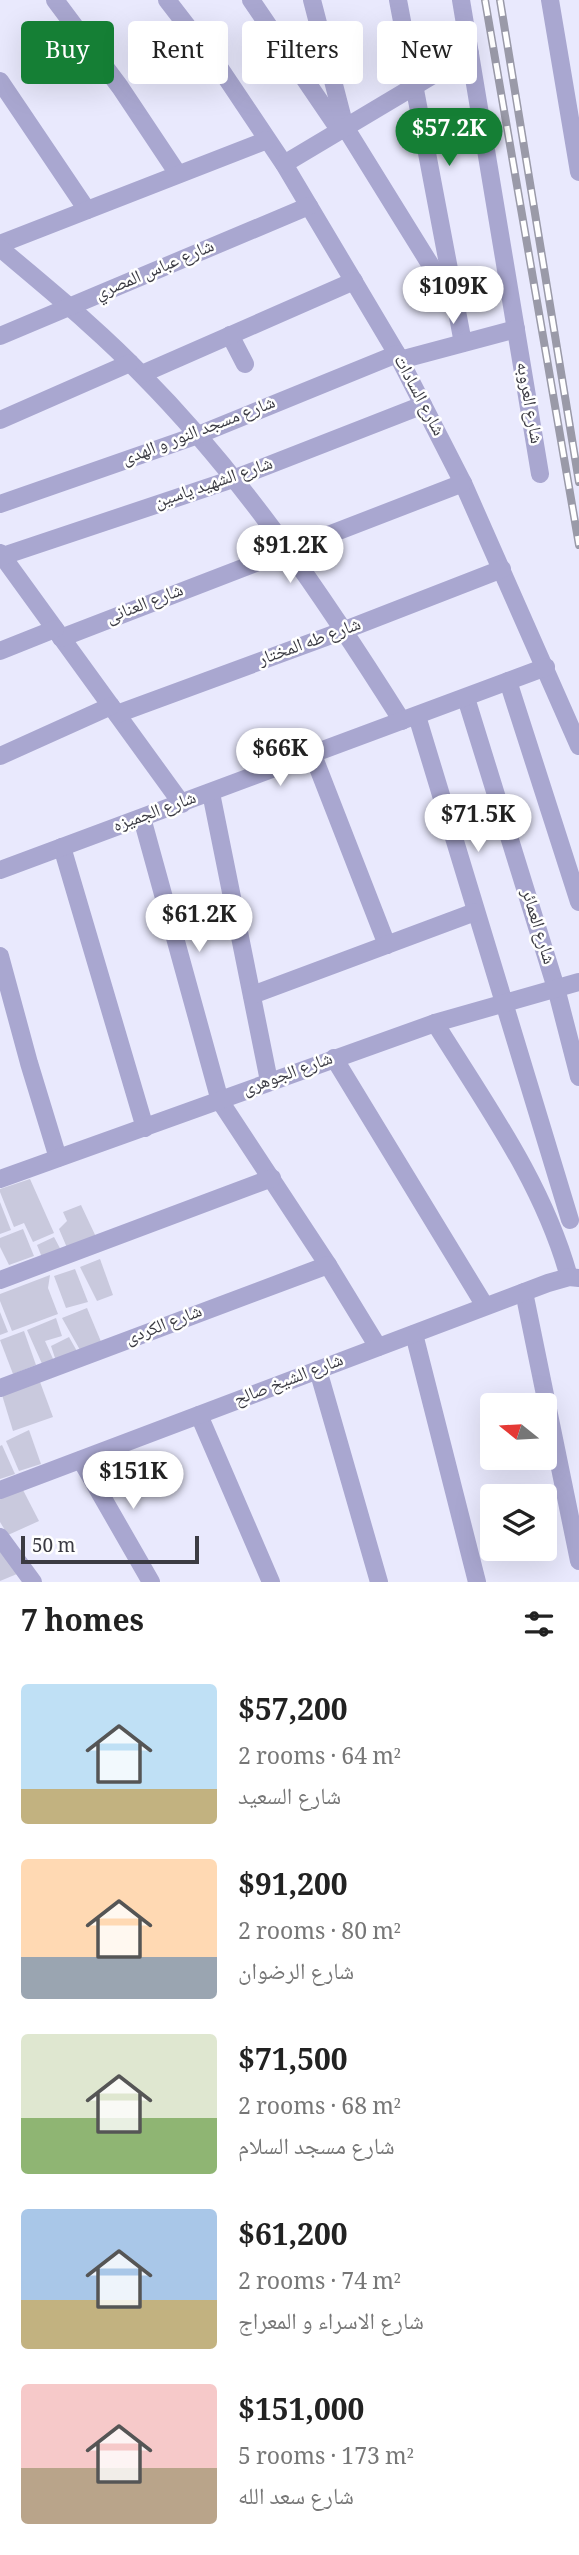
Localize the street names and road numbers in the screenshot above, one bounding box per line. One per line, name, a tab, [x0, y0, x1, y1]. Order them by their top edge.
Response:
street label: شارع عباس المصري	[91, 232, 219, 310]
street label: شارع السادات	[384, 350, 452, 442]
street label: شارع العروبه	[506, 360, 550, 446]
street label: شارع مسجد النور و الهدى	[118, 389, 280, 475]
street label: شارع الشهيد ياسين	[151, 450, 277, 518]
street label: شارع العنانى	[102, 577, 188, 633]
street label: شارع طه المختار	[253, 610, 366, 676]
street label: شارع الجميزه	[109, 784, 201, 842]
street label: شارع العمائر	[511, 884, 563, 969]
street label: شارع الجوهرى	[239, 1045, 337, 1105]
street label: شارع الكردى	[121, 1298, 207, 1354]
street label: شارع الشيخ صالح	[230, 1346, 348, 1416]

